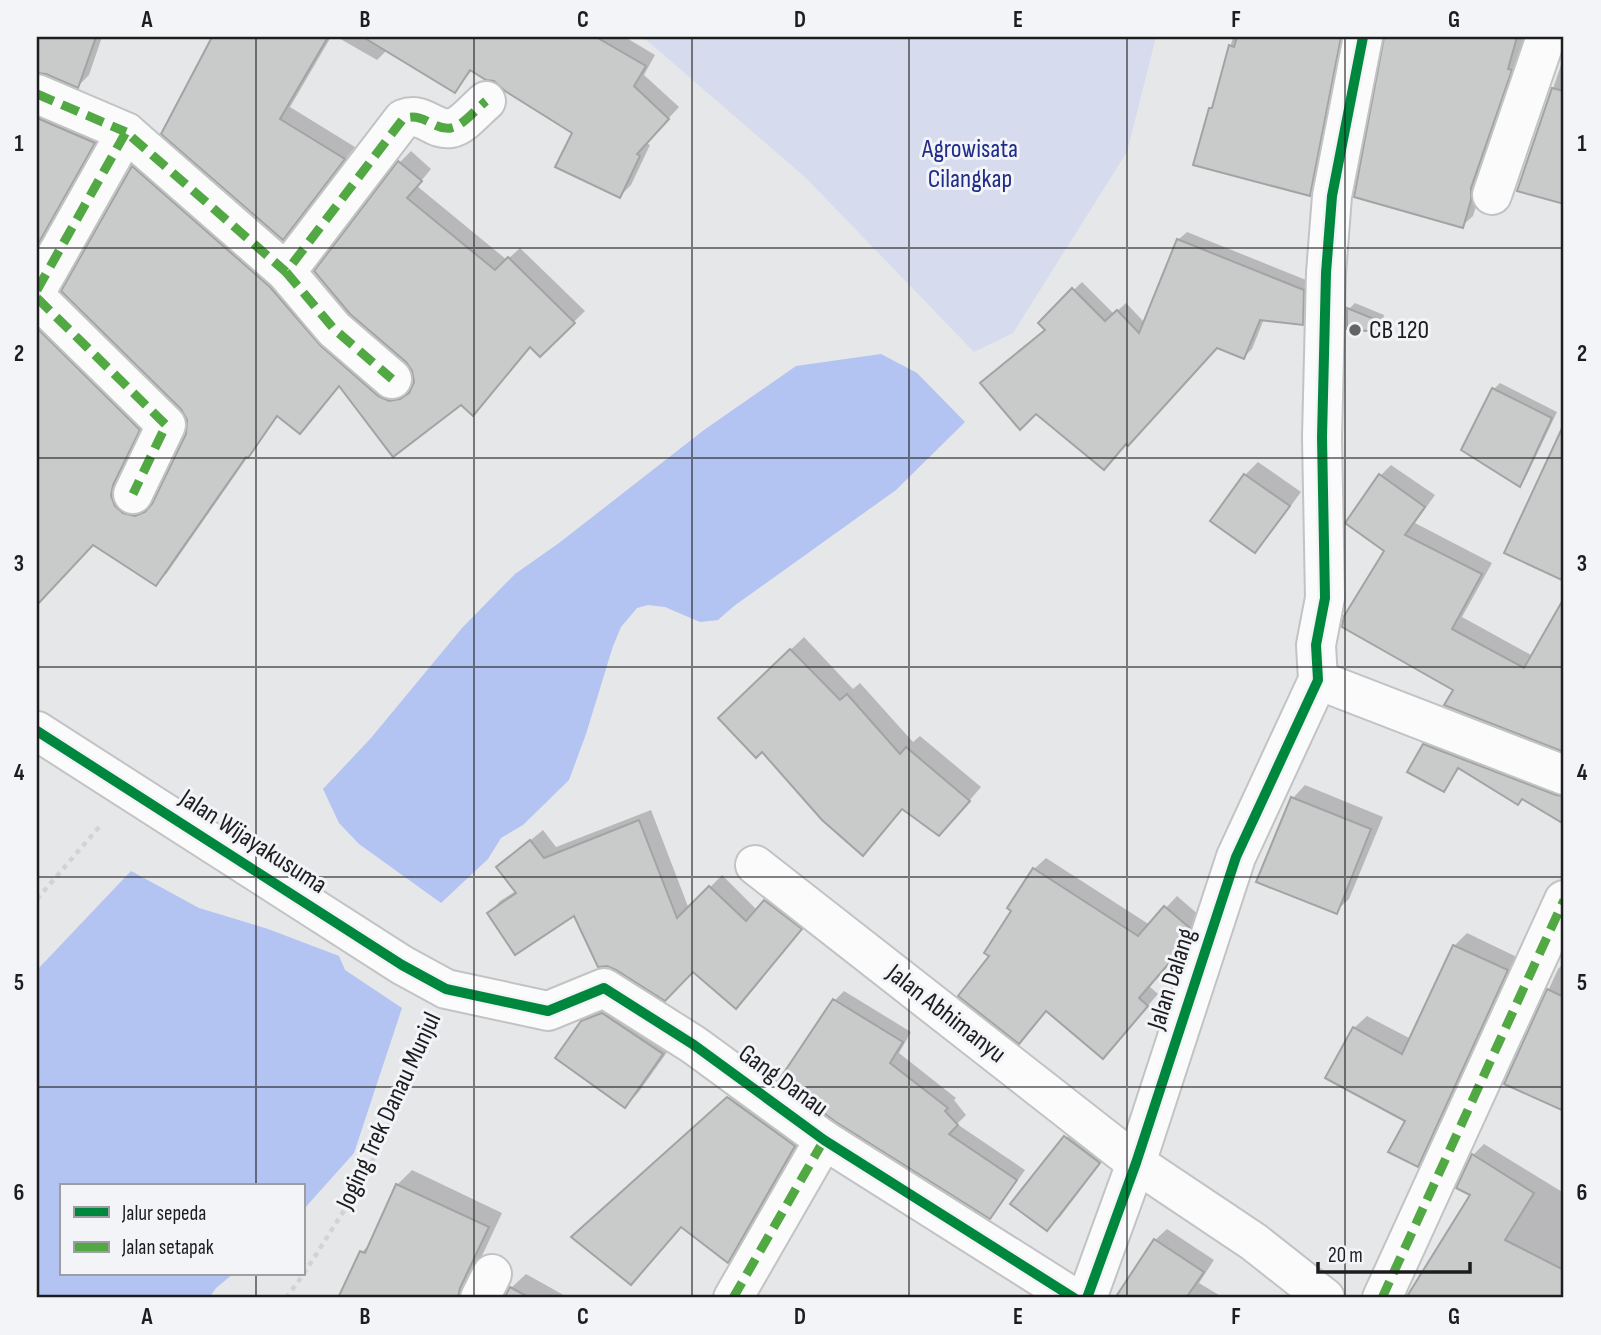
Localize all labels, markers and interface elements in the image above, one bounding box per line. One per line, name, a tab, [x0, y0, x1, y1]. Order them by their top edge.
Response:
text: A	[141, 6, 154, 34]
text: B	[360, 6, 371, 34]
text: C	[577, 6, 589, 34]
text: D	[794, 6, 806, 34]
text: E	[1013, 6, 1023, 34]
text: F	[1231, 6, 1241, 34]
text: G	[1448, 6, 1460, 34]
text: 1	[14, 130, 24, 158]
text: 1	[1577, 130, 1587, 158]
park label: Agrowisata Cilangkap	[921, 134, 1018, 195]
place label: CB 120	[1369, 315, 1429, 346]
marker: CB 120	[1347, 322, 1363, 338]
text: 2	[14, 340, 24, 368]
text: 2	[1577, 340, 1587, 368]
text: 3	[14, 550, 24, 578]
text: 3	[1577, 550, 1587, 578]
text: 4	[14, 759, 25, 787]
text: 4	[1577, 759, 1588, 787]
street label: Jalan Wijayakusuma	[173, 782, 332, 901]
street label: Jalan Dalang	[1141, 925, 1203, 1034]
street label: Jalan Abhimanyu	[880, 957, 1012, 1070]
text: 5	[14, 969, 24, 997]
text: 5	[1577, 969, 1587, 997]
street label: Joging Trek Danau Munjul	[329, 1008, 448, 1215]
street label: Gang Danau	[732, 1038, 834, 1124]
text: 6	[14, 1179, 24, 1207]
text: 6	[1577, 1179, 1587, 1207]
legend	[60, 1184, 304, 1276]
text: Jalur sepeda	[121, 1201, 206, 1226]
scale bar	[1318, 1230, 1470, 1274]
text: Jalan setapak	[121, 1235, 214, 1260]
text: 20 m	[1328, 1243, 1363, 1268]
text: A	[141, 1303, 154, 1331]
text: B	[360, 1303, 371, 1331]
text: C	[577, 1303, 589, 1331]
text: D	[794, 1303, 806, 1331]
text: E	[1013, 1303, 1023, 1331]
text: F	[1231, 1303, 1241, 1331]
text: G	[1448, 1303, 1460, 1331]

